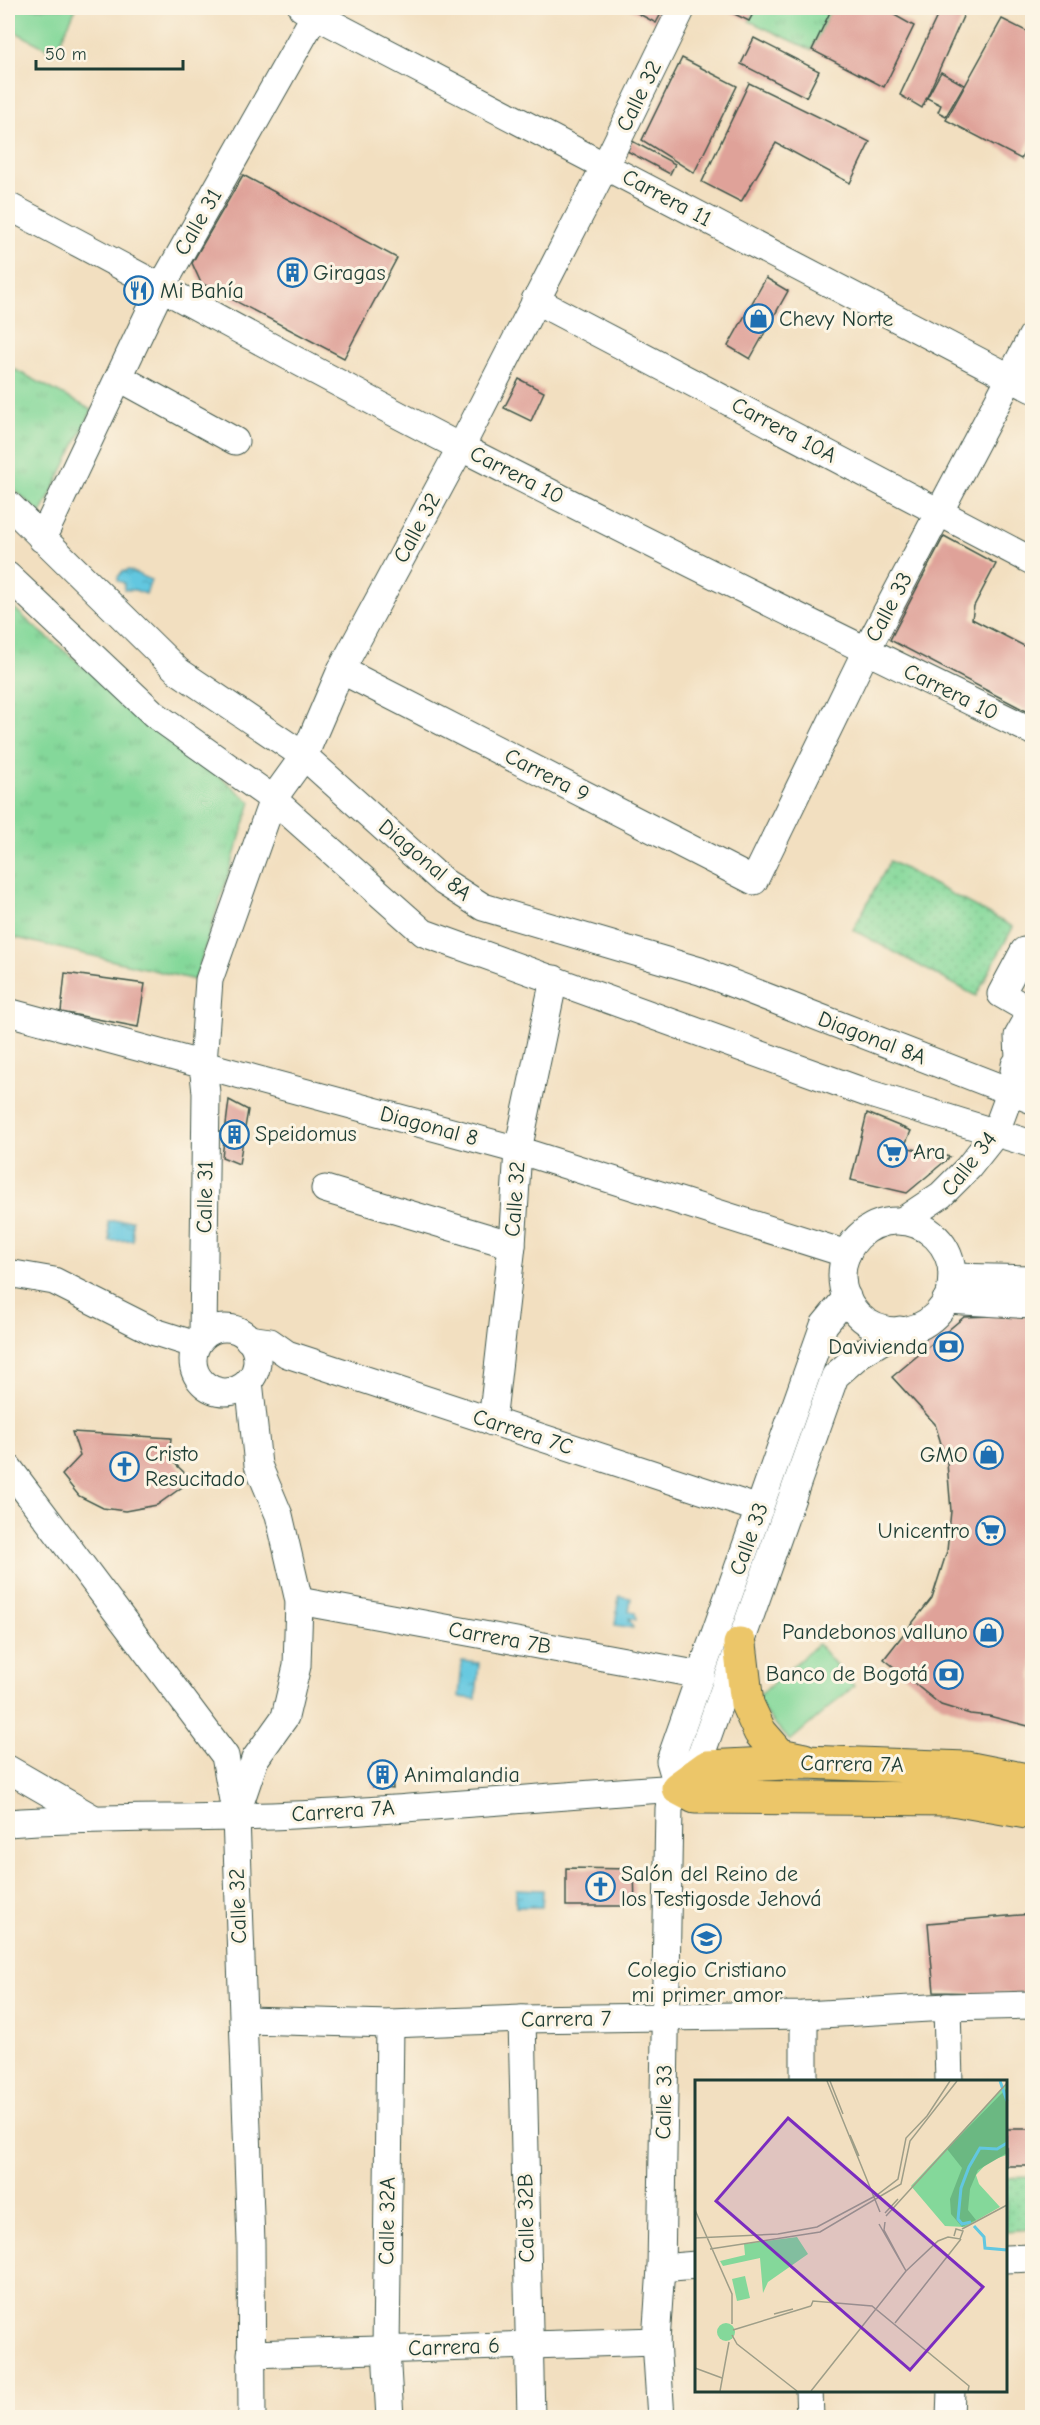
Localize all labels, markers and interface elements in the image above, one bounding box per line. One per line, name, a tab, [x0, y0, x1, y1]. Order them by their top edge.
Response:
scale bar	[36, 33, 183, 71]
text: 50 m	[45, 44, 87, 65]
street label: Calle 32	[611, 56, 667, 136]
street label: Carrera 11	[618, 164, 716, 232]
street label: Calle 31	[169, 184, 227, 260]
building icon: Giragas	[276, 257, 308, 289]
place label: Giragas	[313, 260, 386, 286]
restaurant icon: Mi Bahía	[123, 275, 155, 307]
place label: Mi Bahía	[160, 278, 244, 304]
shop icon: Chevy Norte	[742, 303, 774, 335]
place label: Chevy Norte	[779, 306, 893, 332]
street label: Carrera 10A	[727, 392, 841, 469]
street label: Carrera 10	[466, 440, 568, 510]
street label: Calle 32	[388, 489, 446, 567]
street label: Calle 33	[860, 568, 918, 646]
street label: Carrera 10	[899, 658, 1003, 726]
street label: Carrera 9	[500, 743, 594, 807]
street label: Diagonal 8A	[373, 814, 477, 907]
street label: Diagonal 8A	[814, 1006, 930, 1071]
street label: Diagonal 8	[377, 1100, 481, 1152]
building icon: Speidomus	[218, 1118, 250, 1150]
place label: Speidomus	[255, 1121, 357, 1147]
street label: Calle 34	[936, 1127, 1002, 1201]
supermarket icon: Ara	[876, 1136, 908, 1168]
place label: Ara	[913, 1139, 945, 1165]
street label: Calle 31	[191, 1160, 219, 1234]
street label: Calle 32	[499, 1160, 531, 1238]
bank icon: Davivienda	[933, 1331, 965, 1363]
place label: Davivienda	[828, 1334, 928, 1360]
street label: Carrera 7C	[470, 1404, 576, 1460]
shop icon: GMO	[973, 1439, 1005, 1471]
place label: Cristo Resucitado	[145, 1441, 245, 1492]
place label: GMO	[920, 1442, 968, 1468]
church icon: Cristo Resucitado	[108, 1451, 140, 1483]
street label: Calle 33	[724, 1499, 774, 1579]
supermarket icon: Unicentro	[975, 1515, 1007, 1547]
place label: Unicentro	[878, 1518, 970, 1544]
street label: Carrera 7B	[447, 1616, 553, 1660]
shop icon: Pandebonos valluno	[973, 1616, 1005, 1648]
place label: Pandebonos valluno	[782, 1619, 968, 1645]
bank icon: Banco de Bogotá	[933, 1658, 965, 1690]
place label: Banco de Bogotá	[766, 1661, 928, 1687]
street label: Carrera 7A	[800, 1750, 904, 1778]
building icon: Animalandia	[367, 1759, 399, 1791]
place label: Animalandia	[404, 1762, 520, 1788]
street label: Carrera 7A	[291, 1794, 396, 1828]
place label: Salón del Reino de los Testigosde Jehová	[621, 1861, 822, 1912]
street label: Calle 32	[224, 1868, 252, 1944]
church icon: Salón del Reino de los Testigosde Jehová	[584, 1871, 616, 1903]
school or university icon: Colegio Cristiano mi primer amor	[691, 1922, 723, 1954]
place label: Colegio Cristiano mi primer amor	[627, 1957, 787, 2008]
street label: Carrera 7	[521, 2005, 612, 2033]
street label: Calle 33	[650, 2064, 678, 2140]
inset map	[695, 2080, 1007, 2392]
street label: Calle 32B	[512, 2173, 540, 2263]
street label: Calle 32A	[373, 2176, 401, 2265]
street label: Carrera 6	[408, 2332, 500, 2362]

